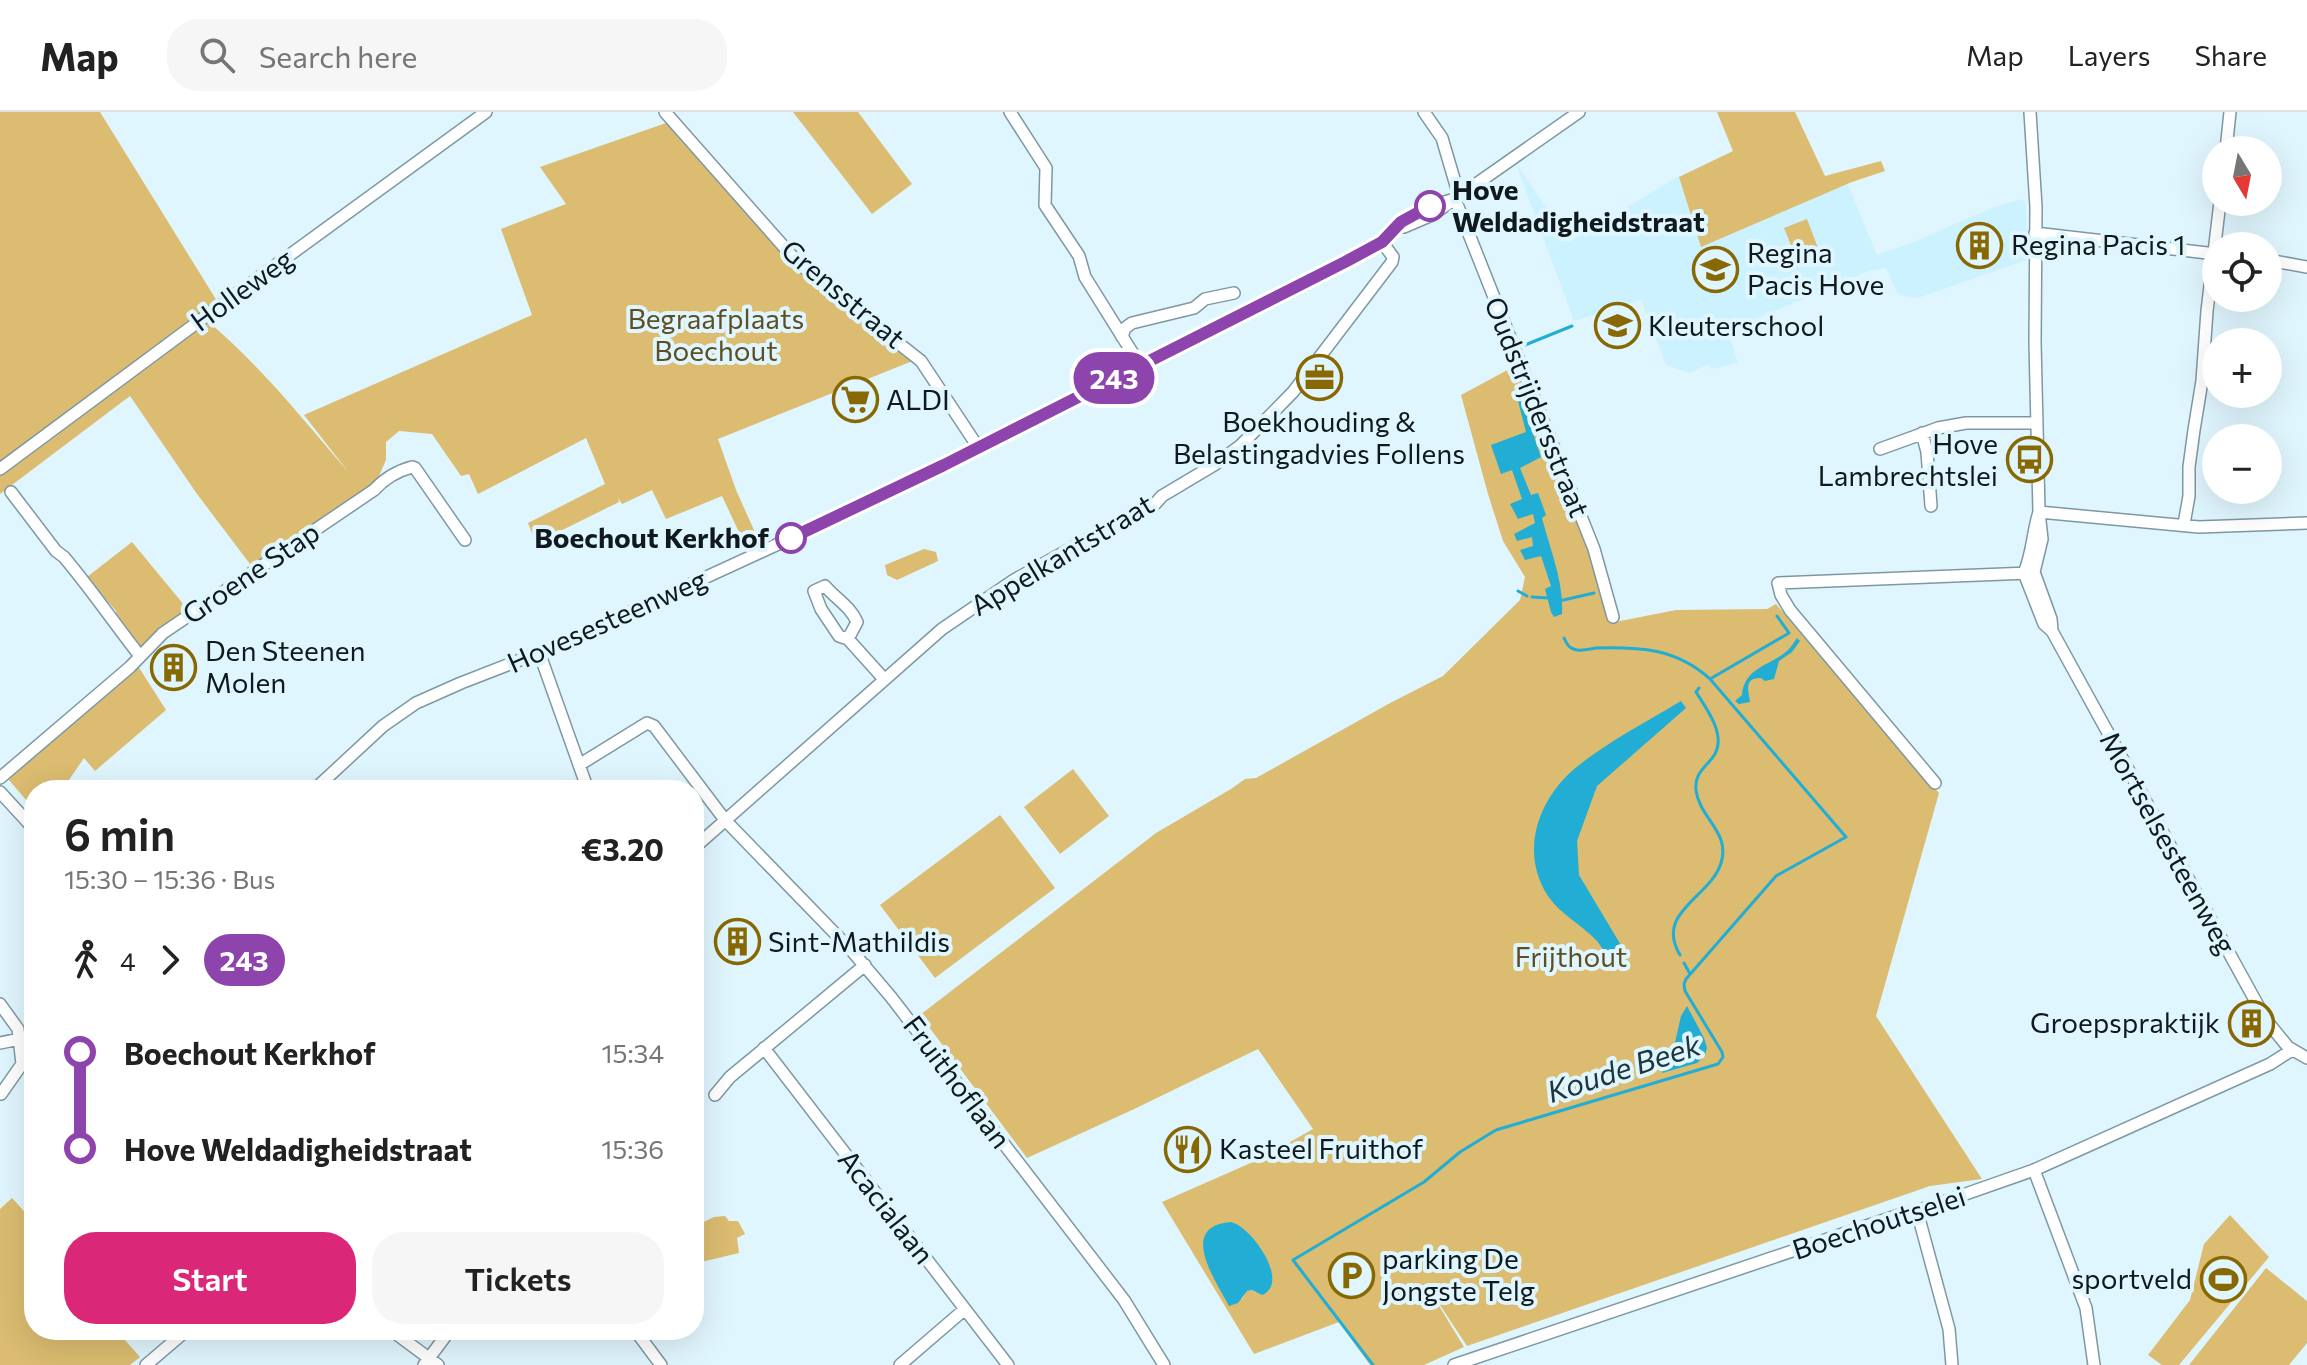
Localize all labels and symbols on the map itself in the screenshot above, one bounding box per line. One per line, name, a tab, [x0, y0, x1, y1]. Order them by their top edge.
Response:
north arrow	[2202, 136, 2282, 216]
place label: Hove Weldadigheidstraat	[1452, 172, 1705, 238]
marker: Hove Weldadigheidstraat	[1415, 191, 1445, 221]
building icon: Regina Pacis 1	[1956, 221, 2004, 269]
place label: Regina Pacis 1	[2011, 227, 2185, 261]
street label: Grensstraat	[775, 232, 912, 355]
place label: Regina Pacis Hove	[1747, 235, 1884, 301]
street label: Holleweg	[184, 241, 299, 338]
school or university icon: Regina Pacis Hove	[1692, 245, 1740, 293]
street label: Oudstrijdersstraat	[1478, 292, 1598, 522]
park label: Begraafplaats Boechout	[628, 301, 804, 367]
school or university icon: Kleuterschool	[1593, 302, 1641, 350]
place label: Kleuterschool	[1648, 308, 1824, 342]
line badge: 243	[1068, 352, 1160, 404]
office icon: Boekhouding & Belastingadvies Follens	[1295, 354, 1343, 402]
supermarket icon: ALDI	[831, 376, 879, 424]
place label: ALDI	[886, 382, 950, 416]
place label: Boekhouding & Belastingadvies Follens	[1173, 404, 1465, 470]
place label: Hove Lambrechtslei	[1818, 426, 1998, 492]
bus stop icon: Hove Lambrechtslei	[2005, 436, 2053, 484]
street label: Appelkantstraat	[964, 486, 1159, 622]
street label: Groene Stap	[176, 514, 325, 630]
place label: Boechout Kerkhof	[534, 520, 770, 554]
marker: Boechout Kerkhof	[776, 523, 806, 553]
street label: Hovesesteenweg	[502, 561, 711, 679]
place label: Den Steenen Molen	[205, 633, 366, 699]
building icon: Den Steenen Molen	[150, 643, 198, 691]
street label: Mortselsesteenweg	[2094, 725, 2244, 960]
building icon: Sint-Mathildis	[713, 918, 761, 966]
place label: Sint-Mathildis	[768, 924, 950, 958]
park label: Frijthout	[1515, 939, 1627, 973]
building icon: Groepspraktijk	[2227, 999, 2275, 1047]
place label: Groepspraktijk	[2030, 1005, 2220, 1039]
street label: Fruithoflaan	[897, 1008, 1019, 1154]
water label: Koude Beek	[1542, 1024, 1706, 1109]
restaurant icon: Kasteel Fruithof	[1164, 1125, 1212, 1173]
place label: Kasteel Fruithof	[1219, 1131, 1423, 1165]
street label: Acacialaan	[832, 1143, 942, 1270]
street label: Boechoutselei	[1788, 1178, 1969, 1266]
place label: parking De Jongste Telg	[1382, 1241, 1535, 1307]
parking icon: parking De Jongste Telg	[1327, 1251, 1375, 1299]
sports icon: sportveld	[2199, 1255, 2247, 1303]
place label: sportveld	[2071, 1261, 2192, 1295]

